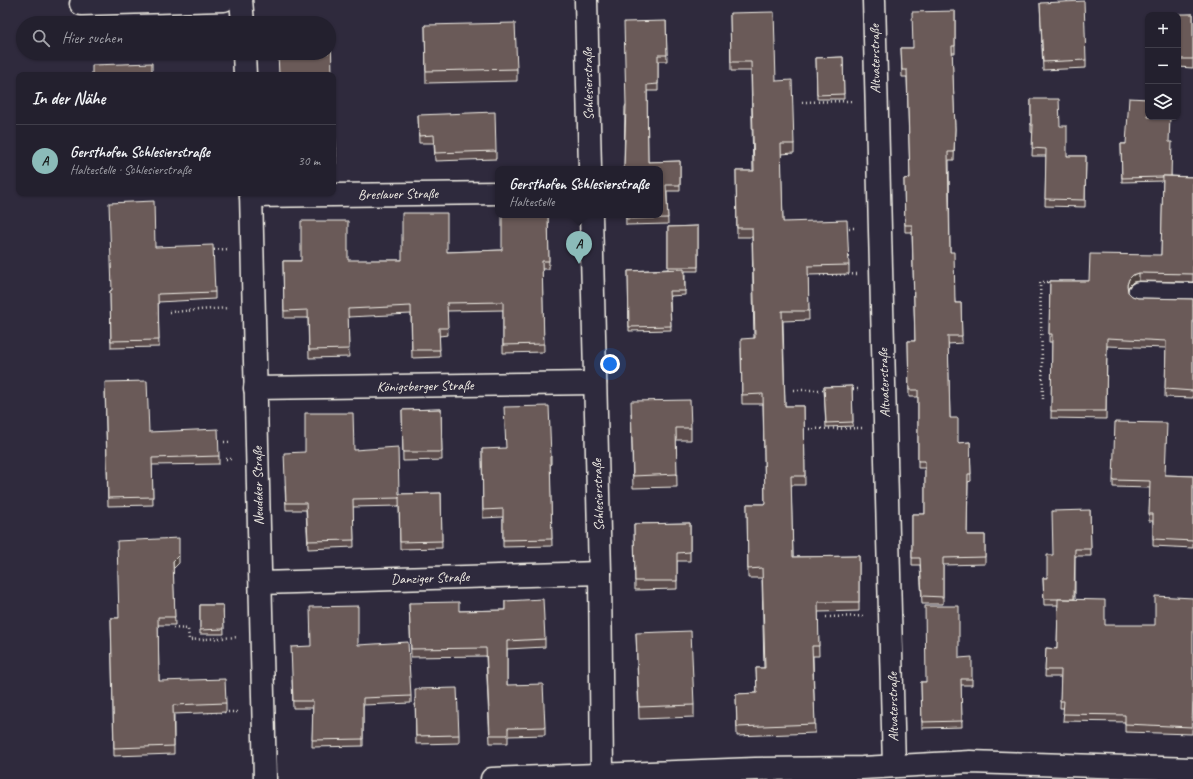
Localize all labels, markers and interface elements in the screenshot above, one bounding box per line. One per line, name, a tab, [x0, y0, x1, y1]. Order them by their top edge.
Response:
map controls	[1145, 12, 1181, 120]
button: +	[1145, 12, 1181, 48]
search box	[16, 16, 336, 60]
street label: Altvaterstraße	[866, 23, 884, 94]
icon: search	[30, 27, 52, 49]
text: Hier suchen	[62, 29, 122, 48]
street label: Schlesierstraße	[579, 46, 597, 120]
button: −	[1145, 48, 1181, 84]
button: layers	[1145, 84, 1181, 120]
text: In der Nähe	[32, 88, 105, 109]
text: Gersthofen Schlesierstraße	[70, 143, 210, 162]
text: A	[42, 153, 48, 169]
text: 30 m	[298, 153, 320, 169]
text: Haltestelle · Schlesierstraße	[70, 162, 191, 178]
popup	[495, 166, 663, 218]
text: Gersthofen Schlesierstraße	[509, 175, 649, 194]
street label: Breslauer Straße	[358, 185, 440, 203]
text: Haltestelle	[509, 194, 554, 210]
pin: A	[566, 231, 592, 264]
street label: Altvaterstraße	[874, 347, 894, 418]
your location	[600, 354, 620, 374]
street label: Königsberger Straße	[376, 377, 475, 395]
street label: Neudeker Straße	[249, 445, 267, 526]
street label: Schlesierstraße	[588, 457, 608, 531]
street label: Danziger Straße	[391, 568, 471, 588]
street label: Altvaterstraße	[884, 671, 902, 742]

